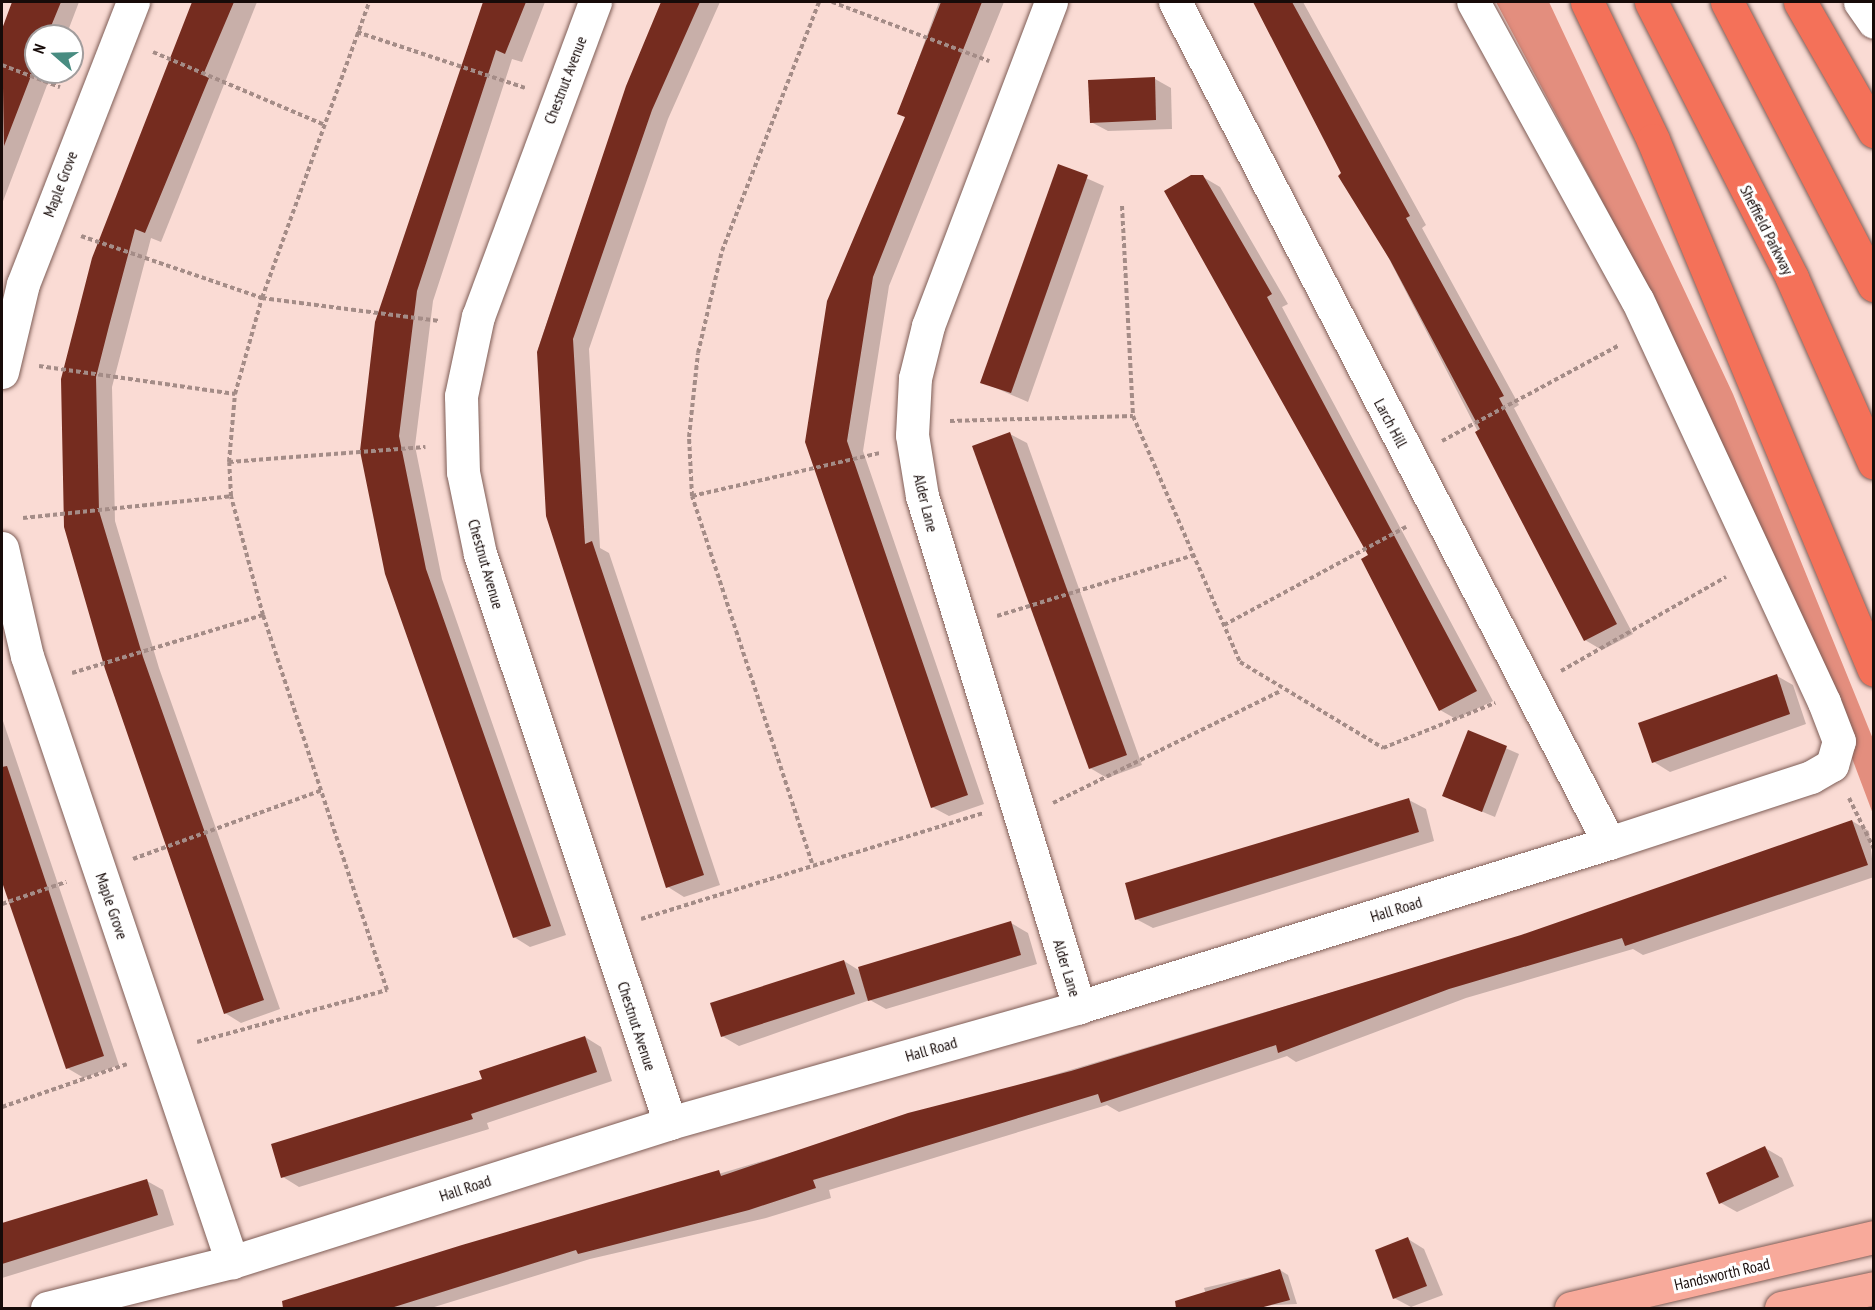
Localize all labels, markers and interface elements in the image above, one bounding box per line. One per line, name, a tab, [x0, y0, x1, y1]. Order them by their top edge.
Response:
north arrow	[24, 24, 84, 84]
street label: Chestnut Avenue	[539, 33, 591, 127]
text: N	[28, 41, 50, 56]
street label: Maple Grove	[39, 148, 81, 220]
street label: Sheffield Parkway	[1736, 182, 1798, 278]
street label: Larch Hill	[1370, 395, 1412, 451]
street label: Alder Lane	[910, 472, 942, 534]
street label: Chestnut Avenue	[464, 517, 508, 611]
street label: Maple Grove	[92, 870, 132, 942]
street label: Hall Road	[1368, 892, 1424, 926]
street label: Alder Lane	[1049, 937, 1085, 999]
street label: Chestnut Avenue	[613, 979, 661, 1073]
street label: Hall Road	[903, 1032, 959, 1066]
street label: Hall Road	[437, 1171, 493, 1205]
street label: Handsworth Road	[1672, 1254, 1772, 1294]

